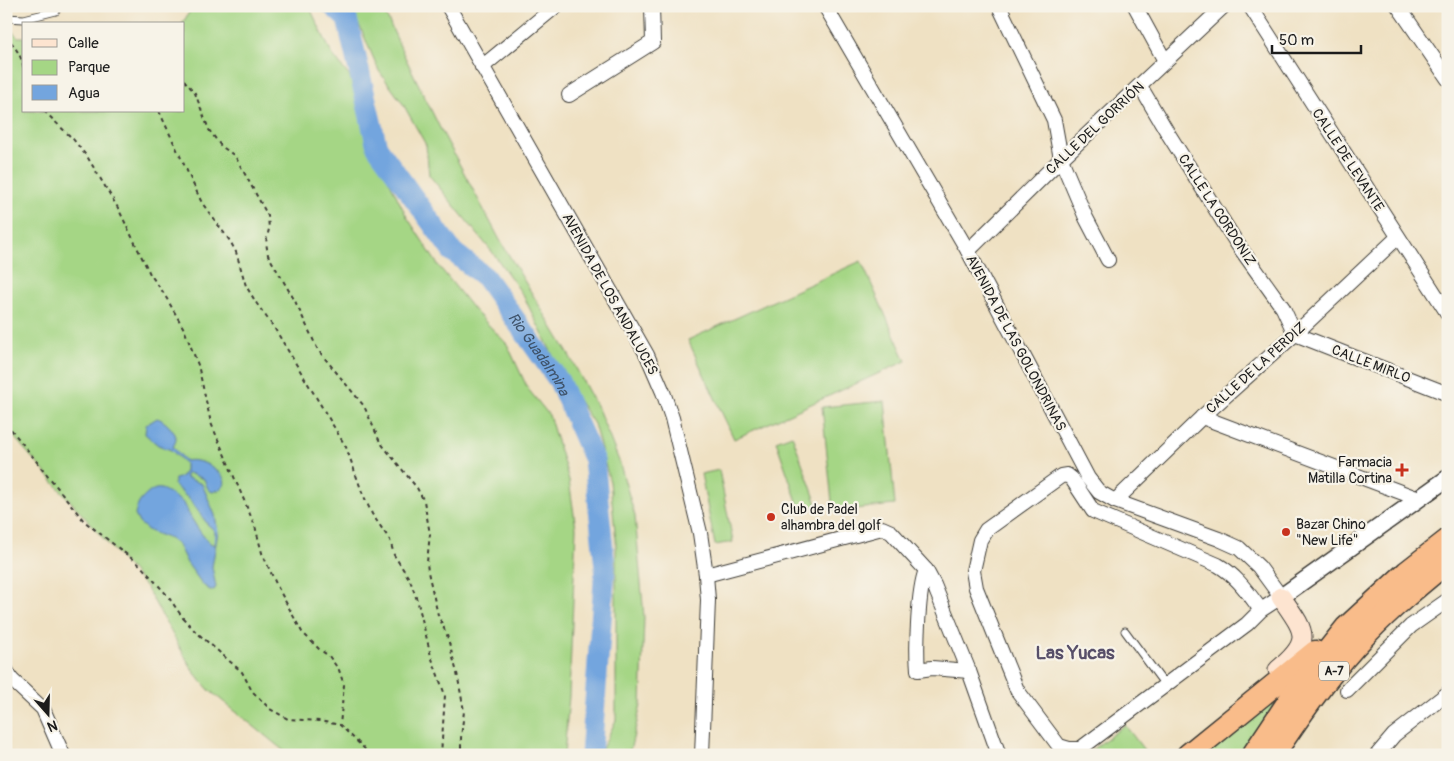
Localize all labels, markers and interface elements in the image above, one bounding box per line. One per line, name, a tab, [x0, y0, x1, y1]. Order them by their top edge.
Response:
legend	[22, 22, 185, 112]
scale bar	[1272, 22, 1360, 54]
text: 50 m	[1279, 31, 1314, 50]
text: Calle	[68, 34, 99, 53]
text: Parque	[68, 58, 111, 77]
street label: CALLE DEL GORRIÓN	[1042, 77, 1148, 178]
text: Agua	[68, 84, 100, 103]
street label: CALLE DE LEVANTE	[1308, 105, 1388, 215]
street label: CALLE LA CORDONIZ	[1175, 151, 1260, 269]
street label: AVENIDA DE LOS ANDALUCES	[558, 210, 662, 378]
street label: AVENIDA DE LAS GOLONDRINAS	[962, 252, 1070, 434]
water label: Rio Guadalmina	[504, 309, 574, 399]
street label: CALLE DE LA PERDIZ	[1203, 318, 1310, 417]
street label: CALLE MIRLO	[1329, 341, 1413, 387]
place label: Farmacia Matilla Cortina	[1308, 454, 1392, 487]
marker: Farmacia Matilla Cortina	[1396, 464, 1408, 476]
place label: Club de Padel alhambra del golf	[781, 501, 882, 534]
marker: Club de Padel alhambra del golf	[765, 511, 777, 523]
place label: Bazar Chino "New Life"	[1296, 516, 1366, 549]
marker: Bazar Chino "New Life"	[1280, 526, 1292, 538]
district label: Las Yucas	[1035, 641, 1115, 665]
road number: A-7	[1319, 661, 1349, 680]
north arrow	[22, 688, 72, 738]
text: N	[45, 716, 60, 735]

